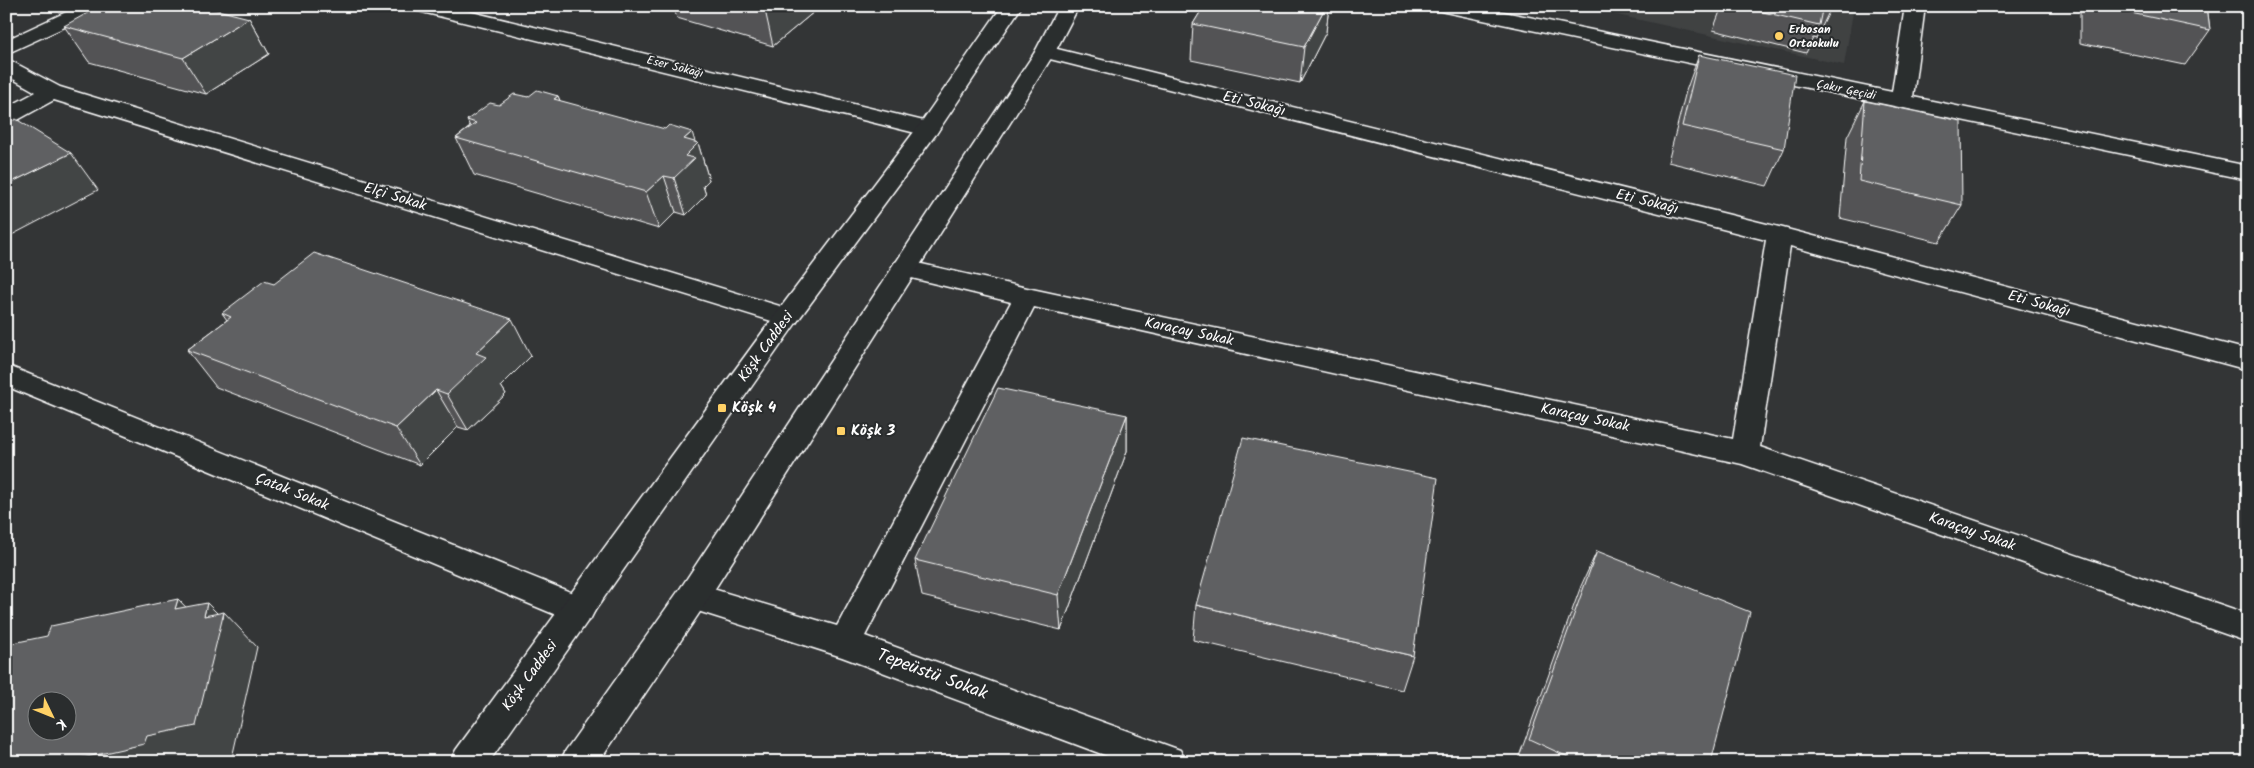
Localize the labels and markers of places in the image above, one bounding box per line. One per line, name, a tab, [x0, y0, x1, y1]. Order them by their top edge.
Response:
place label: Erbosan Ortaokulu	[1789, 20, 1839, 53]
marker: Erbosan Ortaokulu	[1773, 30, 1785, 42]
place label: Köşk 4	[732, 396, 776, 420]
marker: Köşk 4	[716, 402, 728, 414]
place label: Köşk 3	[851, 419, 895, 443]
marker: Köşk 3	[835, 425, 847, 437]

